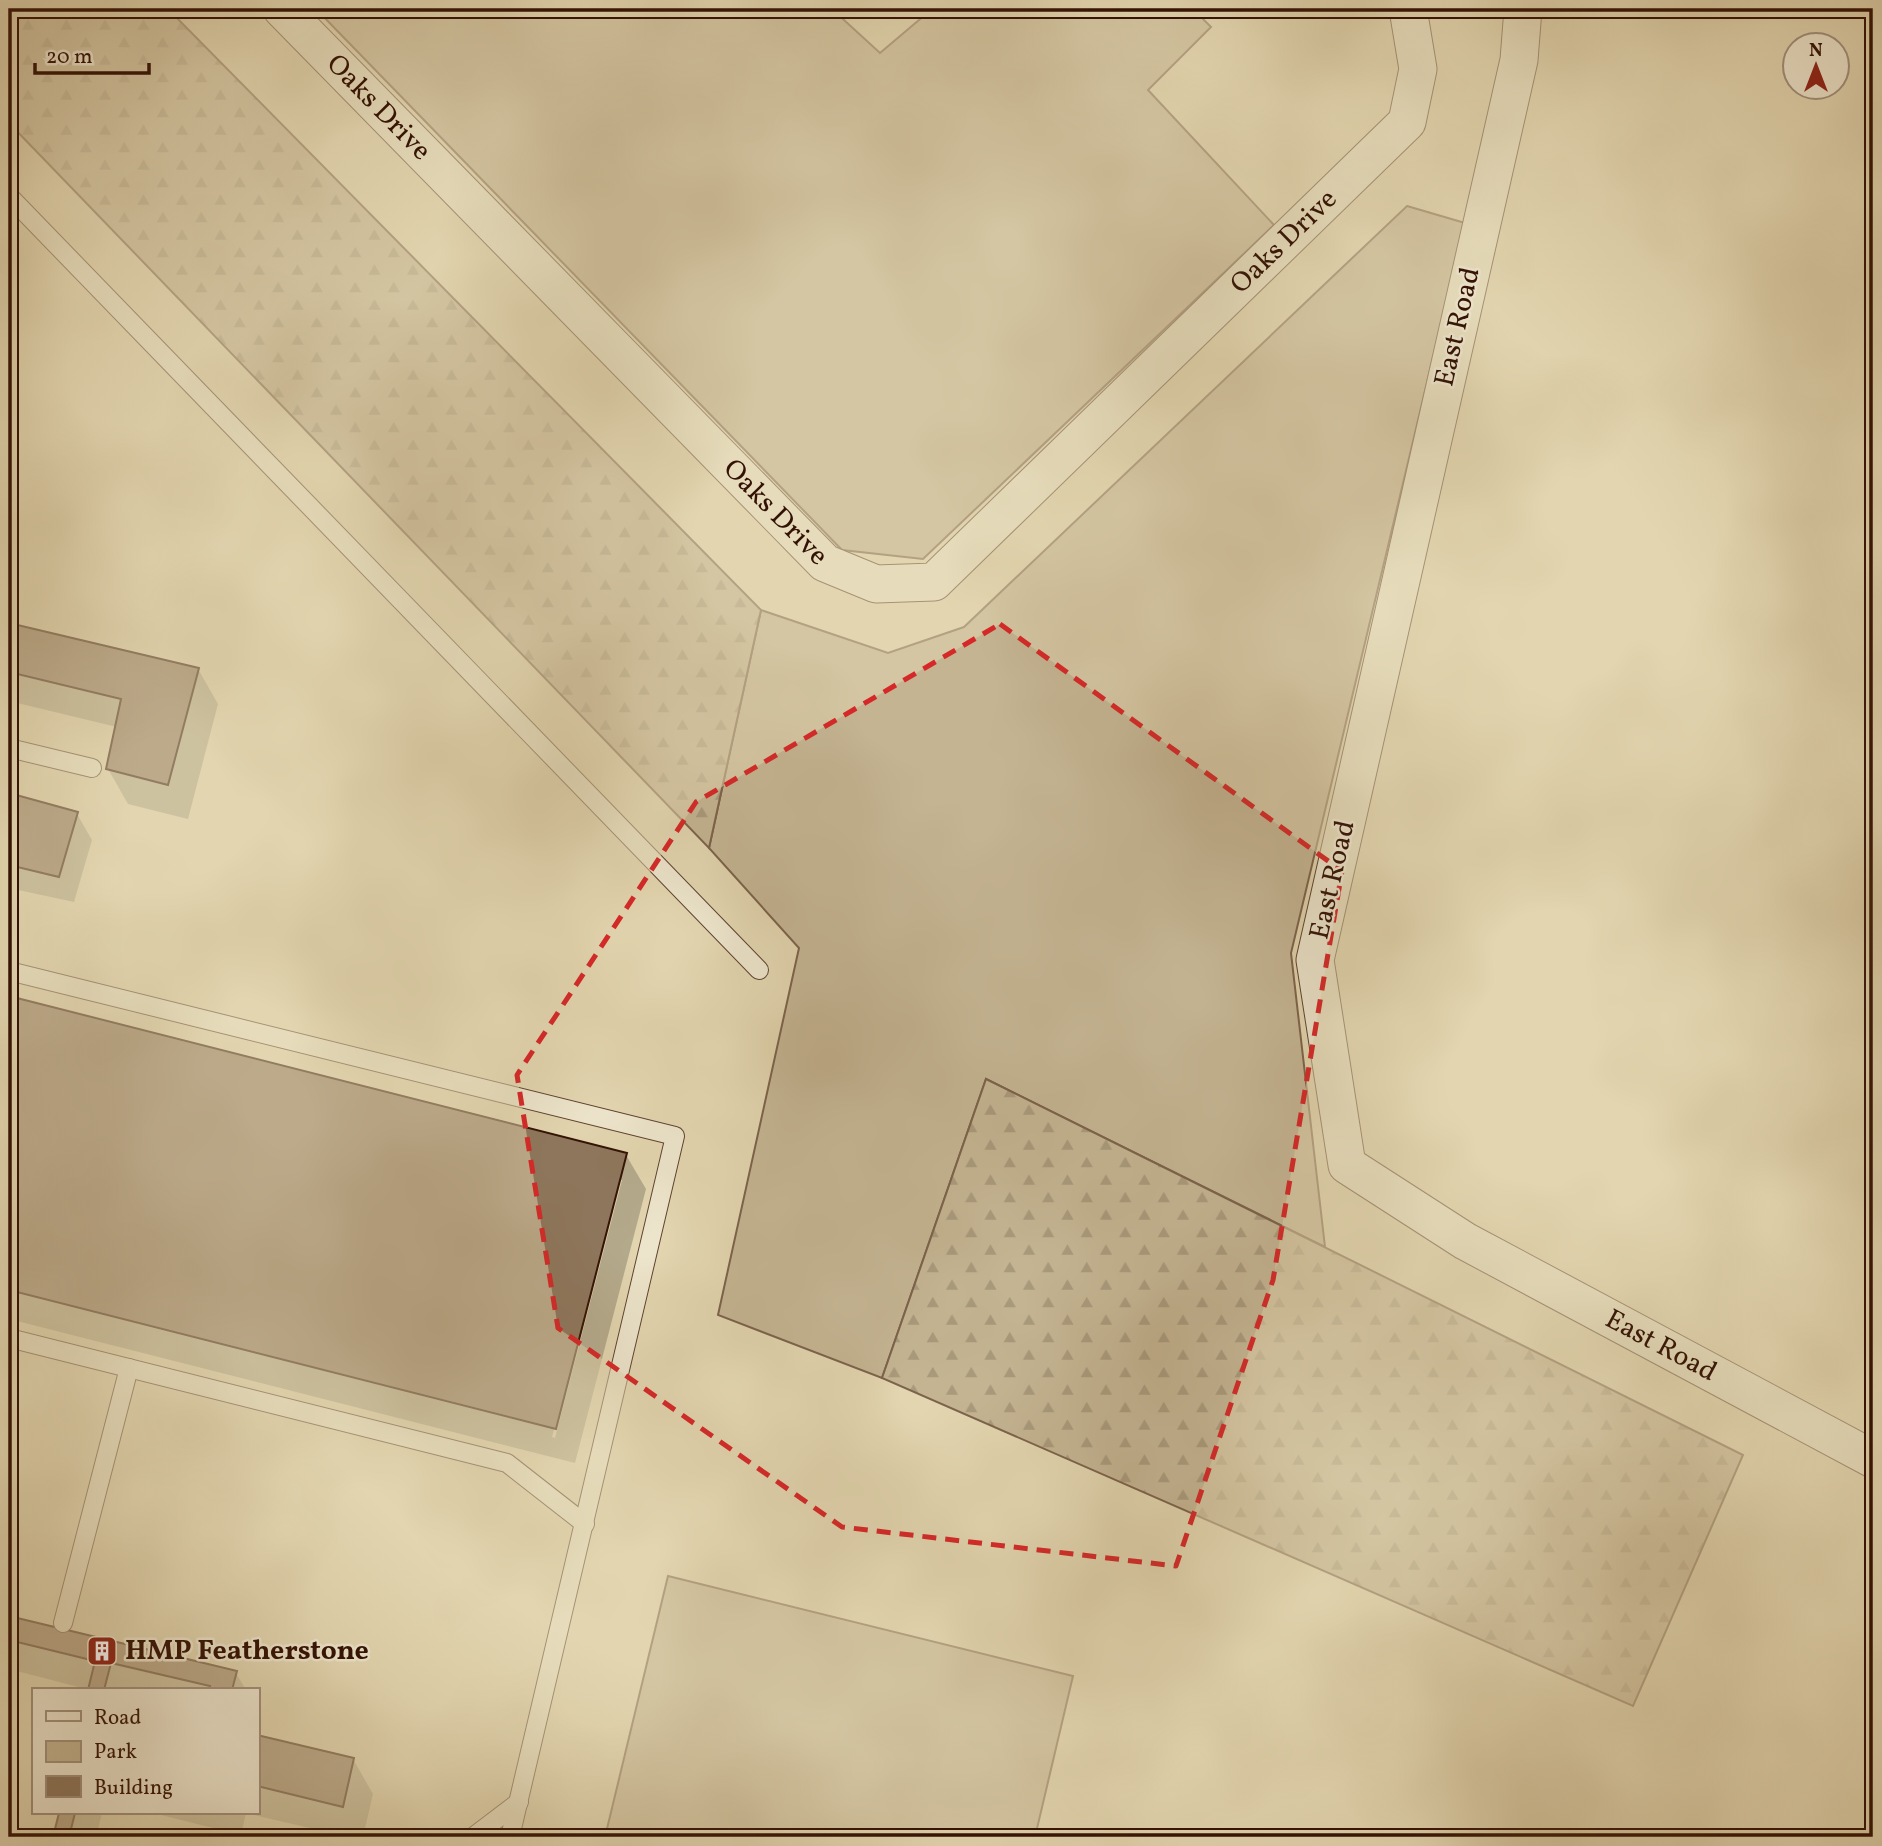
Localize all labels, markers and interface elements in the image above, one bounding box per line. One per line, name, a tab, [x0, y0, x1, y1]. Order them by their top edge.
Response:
scale bar	[35, 32, 149, 76]
north arrow	[1780, 32, 1850, 102]
text: N	[1809, 38, 1823, 64]
text: 20 m	[46, 43, 92, 72]
street label: Oaks Drive	[317, 45, 440, 170]
street label: Oaks Drive	[1222, 180, 1346, 303]
street label: East Road	[1425, 263, 1491, 391]
street label: Oaks Drive	[714, 450, 837, 575]
street label: East Road	[1300, 816, 1366, 944]
street label: East Road	[1598, 1300, 1724, 1392]
place label: HMP Featherstone	[125, 1632, 369, 1671]
building icon: HMP Featherstone	[85, 1634, 119, 1668]
legend	[32, 1688, 259, 1814]
text: Road	[94, 1704, 141, 1733]
text: Park	[94, 1738, 137, 1767]
text: Building	[94, 1774, 173, 1803]

